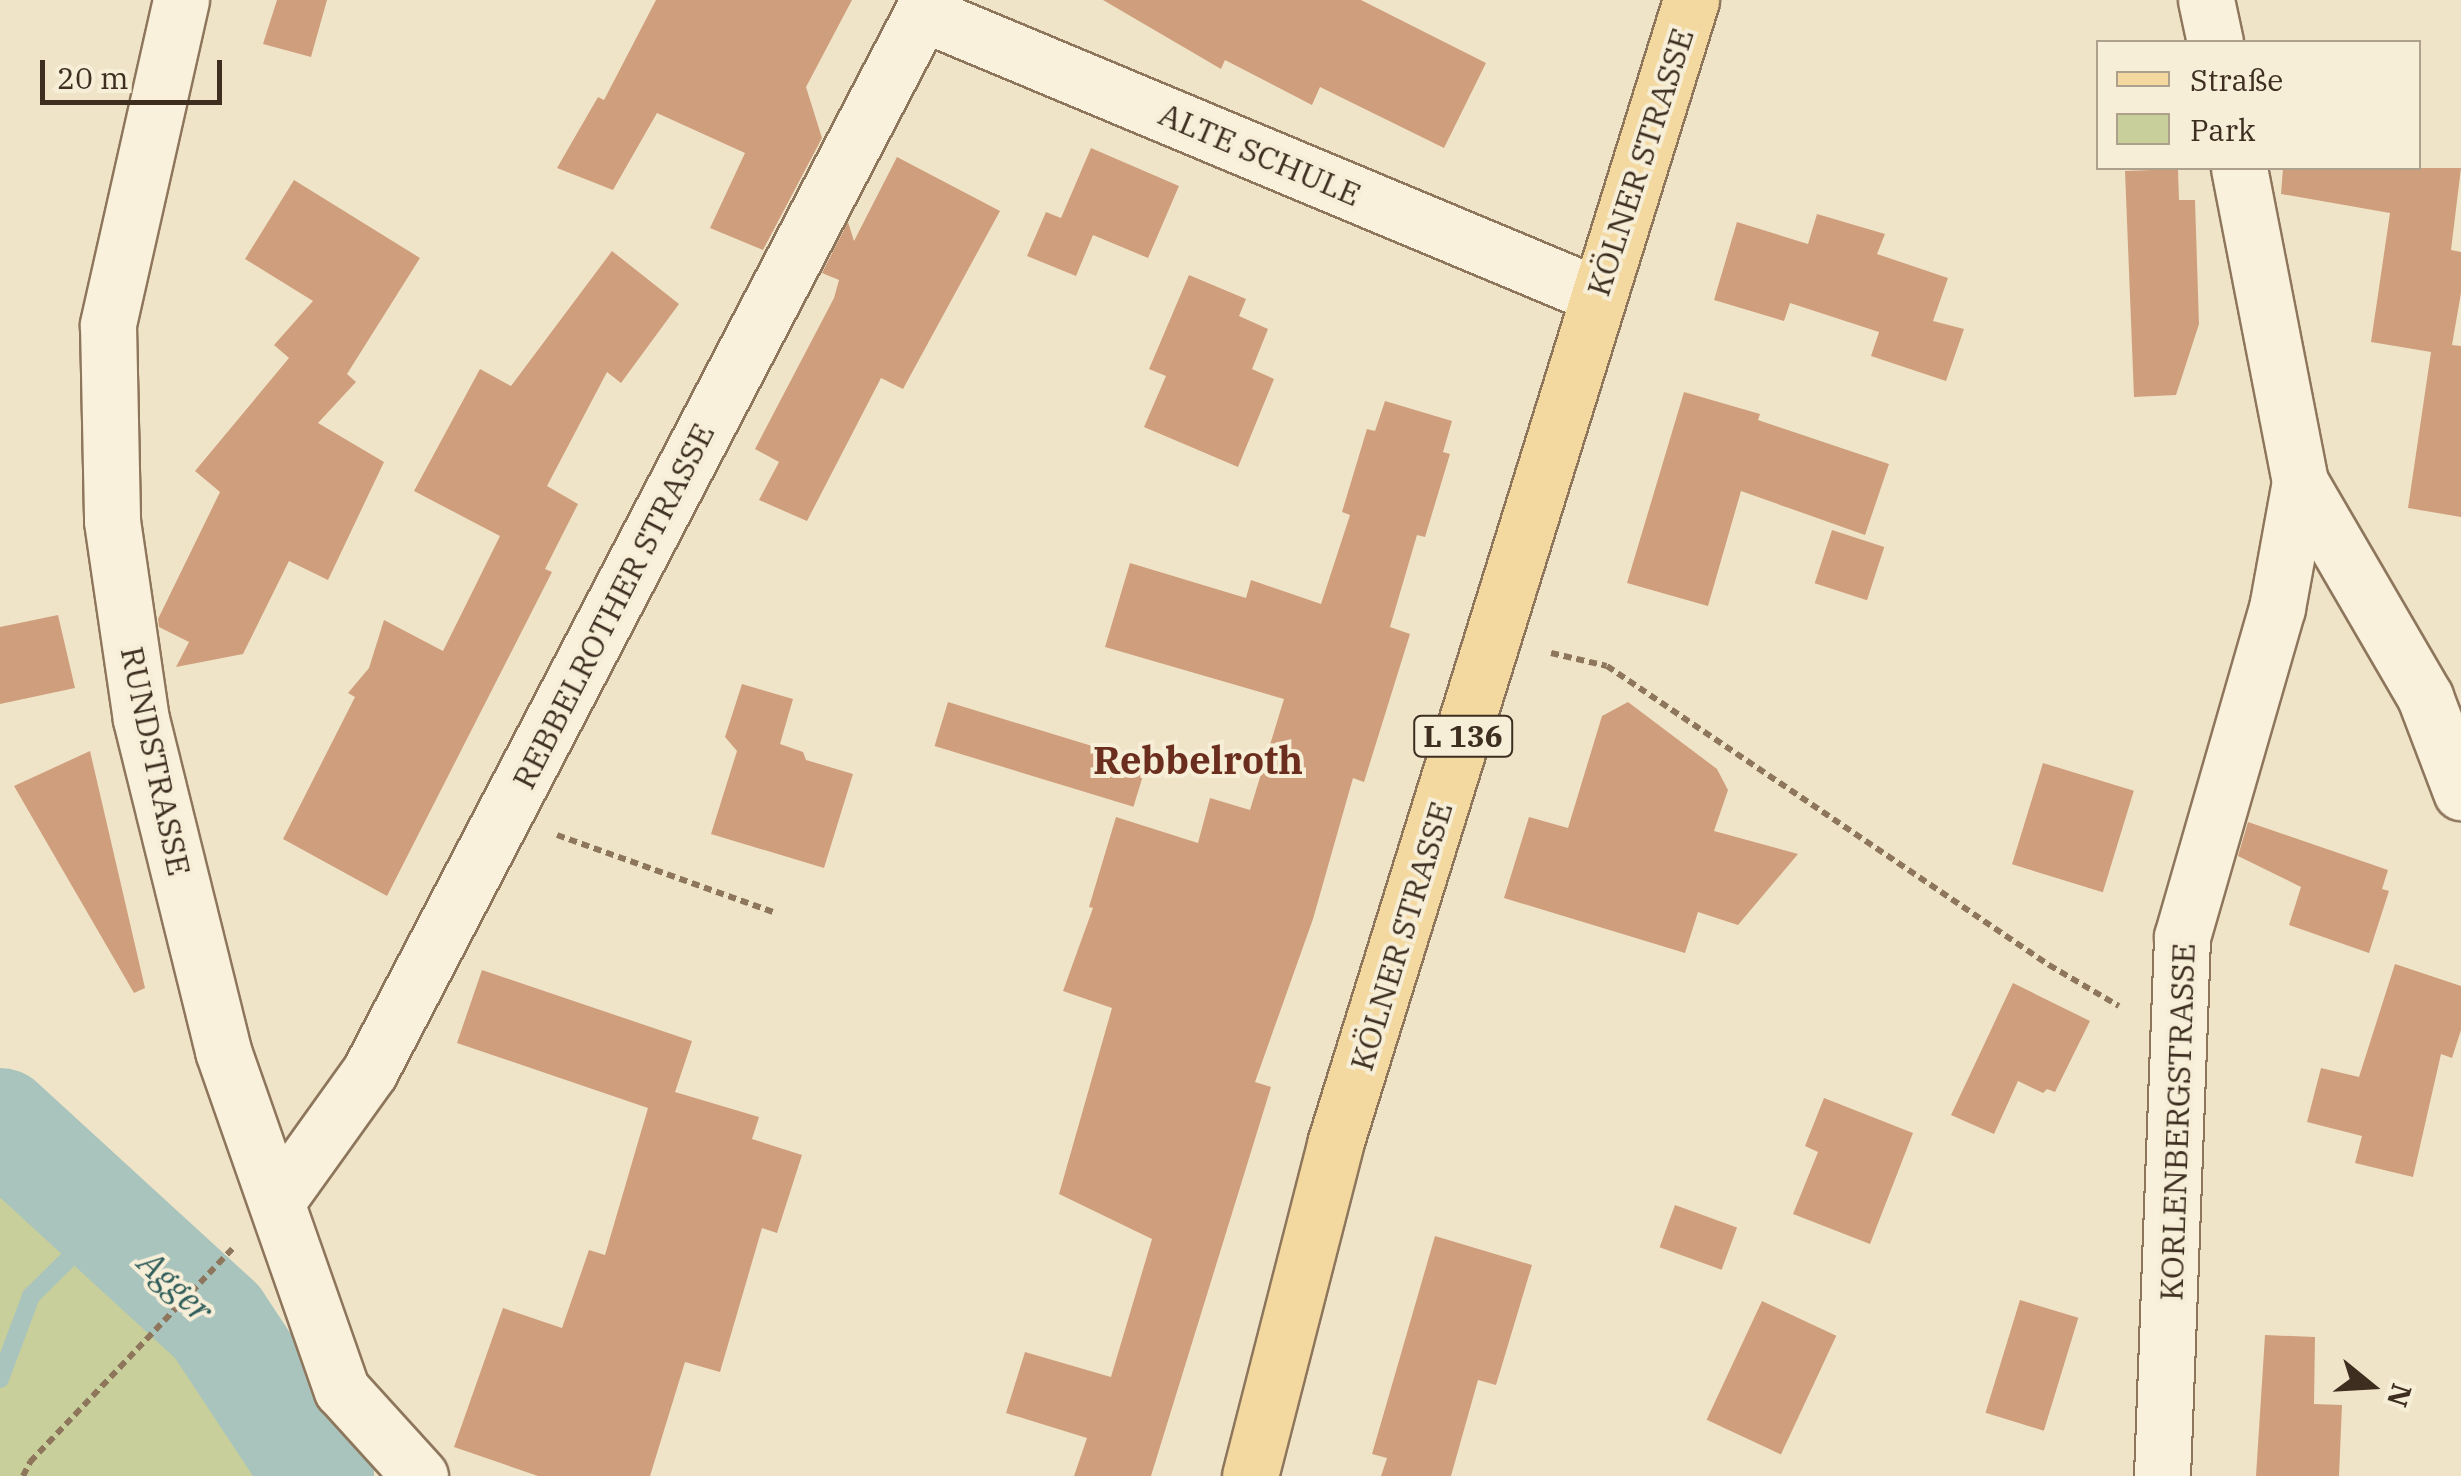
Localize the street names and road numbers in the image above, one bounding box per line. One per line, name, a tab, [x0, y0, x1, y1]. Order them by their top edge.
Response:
street label: KÖLNER STRASSE	[1579, 23, 1701, 301]
street label: ALTE SCHULE	[1153, 94, 1367, 214]
street label: REBBELROTHER STRASSE	[504, 417, 722, 795]
street label: RUNDSTRASSE	[113, 643, 199, 879]
road number: L 136	[1413, 711, 1513, 761]
street label: KÖLNER STRASSE	[1342, 797, 1460, 1075]
street label: KORLENBERGSTRASSE	[2152, 942, 2202, 1302]

